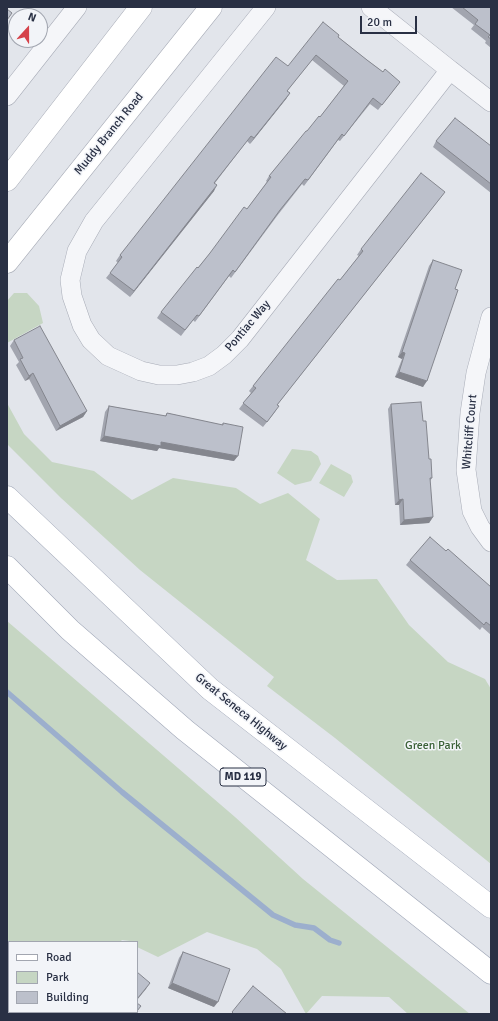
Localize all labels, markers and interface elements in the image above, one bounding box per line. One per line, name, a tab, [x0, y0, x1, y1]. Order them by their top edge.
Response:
north arrow	[8, 8, 48, 48]
scale bar	[362, 8, 419, 34]
text: N	[26, 10, 38, 25]
text: 20 m	[367, 15, 392, 30]
street label: Muddy Branch Road	[71, 90, 147, 178]
street label: Pontiac Way	[222, 297, 274, 355]
street label: Whitcliff Court	[460, 394, 480, 470]
street label: Great Seneca Highway	[192, 670, 290, 754]
park label: Green Park	[405, 739, 461, 753]
road number: MD 119	[220, 768, 266, 786]
legend	[8, 941, 138, 1013]
text: Road	[46, 950, 72, 965]
text: Park	[46, 970, 69, 985]
text: Building	[46, 990, 89, 1005]

